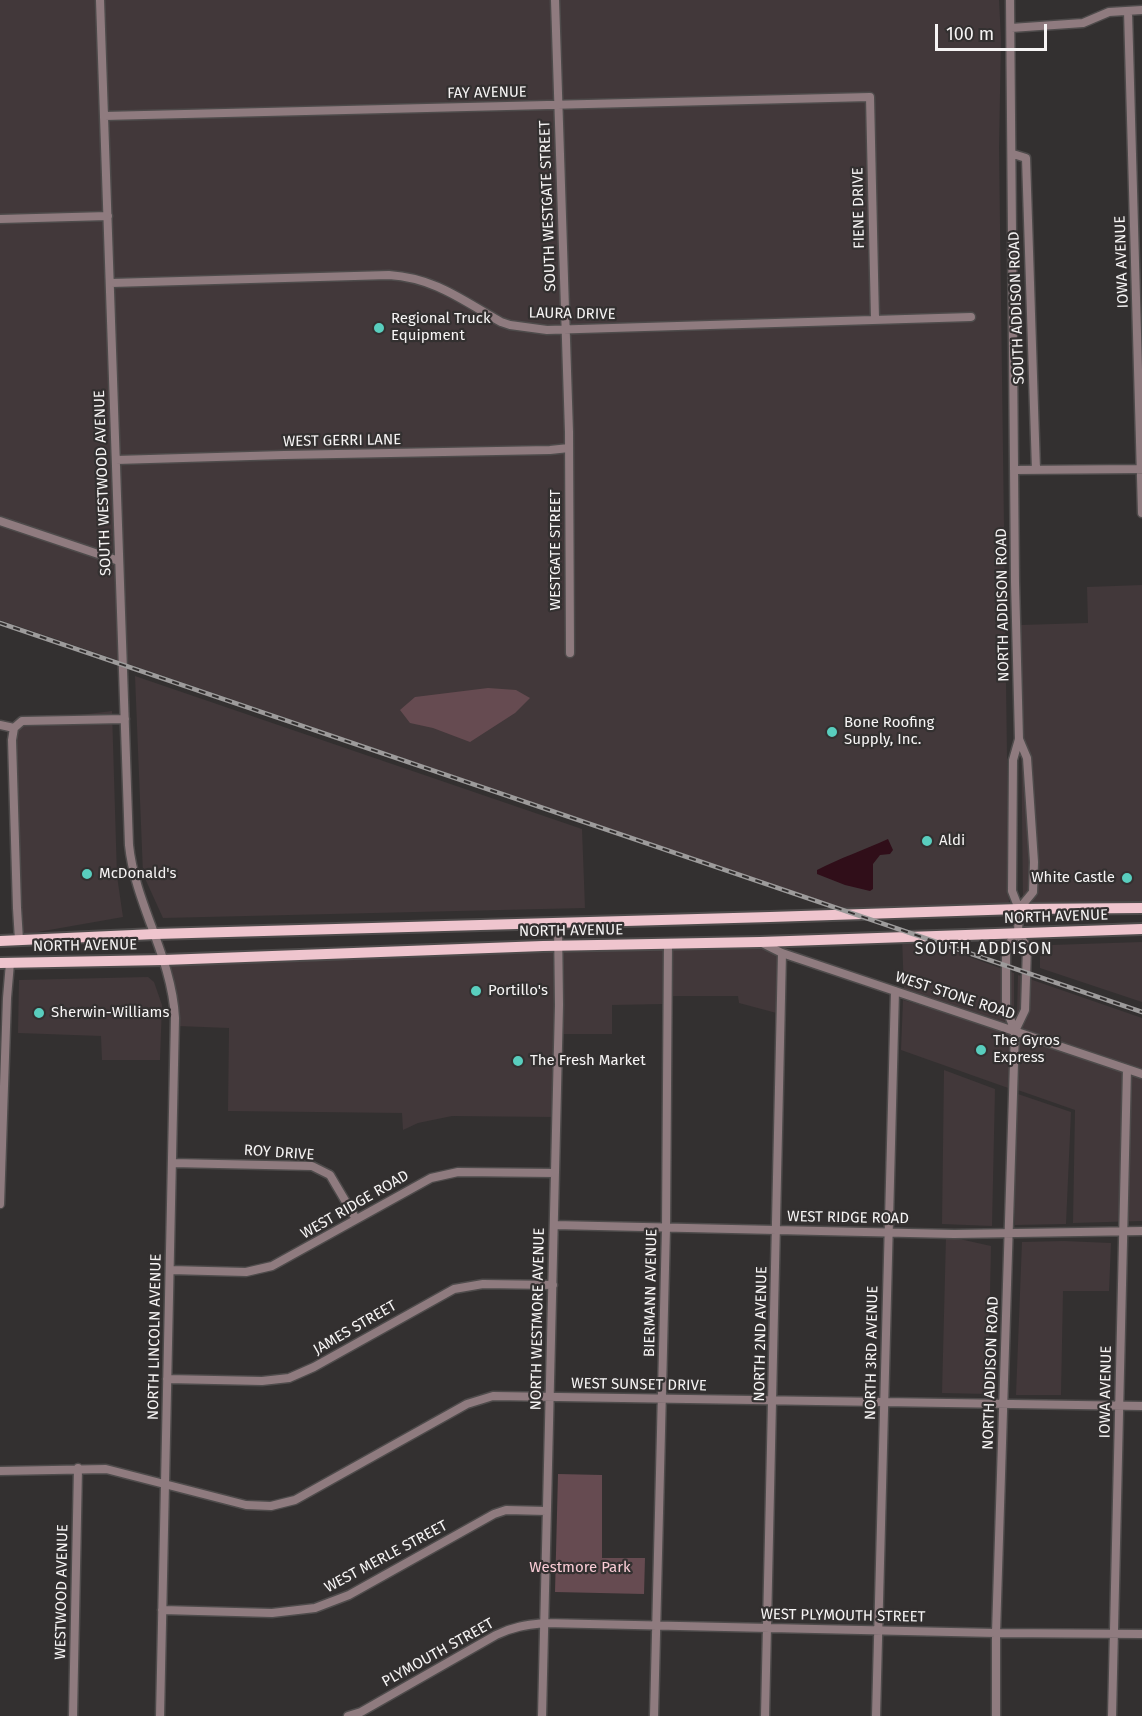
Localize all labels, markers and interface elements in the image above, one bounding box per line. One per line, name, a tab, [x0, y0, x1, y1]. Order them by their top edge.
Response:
scale bar	[938, 12, 1050, 50]
text: 100 m	[946, 23, 994, 45]
street label: FAY AVENUE	[447, 83, 527, 103]
street label: SOUTH WESTGATE STREET	[536, 120, 560, 292]
street label: FIENE DRIVE	[849, 167, 869, 249]
street label: IOWA AVENUE	[1111, 215, 1133, 309]
street label: SOUTH ADDISON ROAD	[1005, 231, 1029, 385]
street label: LAURA DRIVE	[528, 304, 616, 324]
place label: Regional Truck Equipment	[391, 310, 491, 345]
marker: Regional Truck Equipment	[372, 321, 386, 335]
street label: SOUTH WESTWOOD AVENUE	[91, 390, 115, 576]
street label: WEST GERRI LANE	[283, 431, 401, 451]
street label: WESTGATE STREET	[547, 490, 565, 610]
street label: NORTH ADDISON ROAD	[993, 528, 1013, 682]
place label: Bone Roofing Supply, Inc.	[844, 714, 934, 749]
marker: Bone Roofing Supply, Inc.	[825, 725, 839, 739]
place label: Aldi	[939, 832, 965, 850]
marker: Aldi	[920, 834, 934, 848]
place label: McDonald's	[99, 865, 176, 883]
marker: McDonald's	[80, 867, 94, 881]
place label: White Castle	[1031, 869, 1115, 887]
marker: White Castle	[1120, 871, 1134, 885]
street label: NORTH AVENUE	[1004, 906, 1108, 928]
street label: NORTH AVENUE	[519, 921, 623, 941]
street label: NORTH AVENUE	[33, 936, 137, 956]
district label: SOUTH ADDISON	[915, 940, 1053, 960]
street label: WEST STONE ROAD	[893, 968, 1017, 1024]
place label: Portillo's	[488, 982, 548, 1000]
marker: Portillo's	[469, 984, 483, 998]
place label: Sherwin-Williams	[51, 1004, 169, 1022]
marker: Sherwin-Williams	[32, 1006, 46, 1020]
place label: The Gyros Express	[993, 1032, 1060, 1067]
marker: The Gyros Express	[974, 1043, 988, 1057]
place label: The Fresh Market	[530, 1052, 646, 1070]
marker: The Fresh Market	[511, 1054, 525, 1068]
street label: ROY DRIVE	[243, 1142, 315, 1164]
street label: WEST RIDGE ROAD	[298, 1167, 412, 1243]
street label: WEST RIDGE ROAD	[787, 1208, 909, 1228]
street label: NORTH WESTMORE AVENUE	[527, 1227, 549, 1411]
street label: BIERMANN AVENUE	[641, 1229, 661, 1357]
street label: NORTH LINCOLN AVENUE	[145, 1254, 165, 1420]
street label: NORTH 2ND AVENUE	[751, 1266, 771, 1402]
street label: NORTH 3RD AVENUE	[862, 1286, 882, 1420]
street label: NORTH ADDISON ROAD	[979, 1296, 1003, 1450]
street label: JAMES STREET	[310, 1297, 400, 1359]
street label: IOWA AVENUE	[1096, 1345, 1116, 1439]
street label: WEST SUNSET DRIVE	[571, 1375, 707, 1395]
street label: WEST MERLE STREET	[321, 1517, 451, 1597]
street label: WESTWOOD AVENUE	[52, 1524, 72, 1660]
park label: Westmore Park	[529, 1559, 631, 1577]
street label: WEST PLYMOUTH STREET	[760, 1606, 926, 1626]
street label: PLYMOUTH STREET	[379, 1615, 497, 1691]

